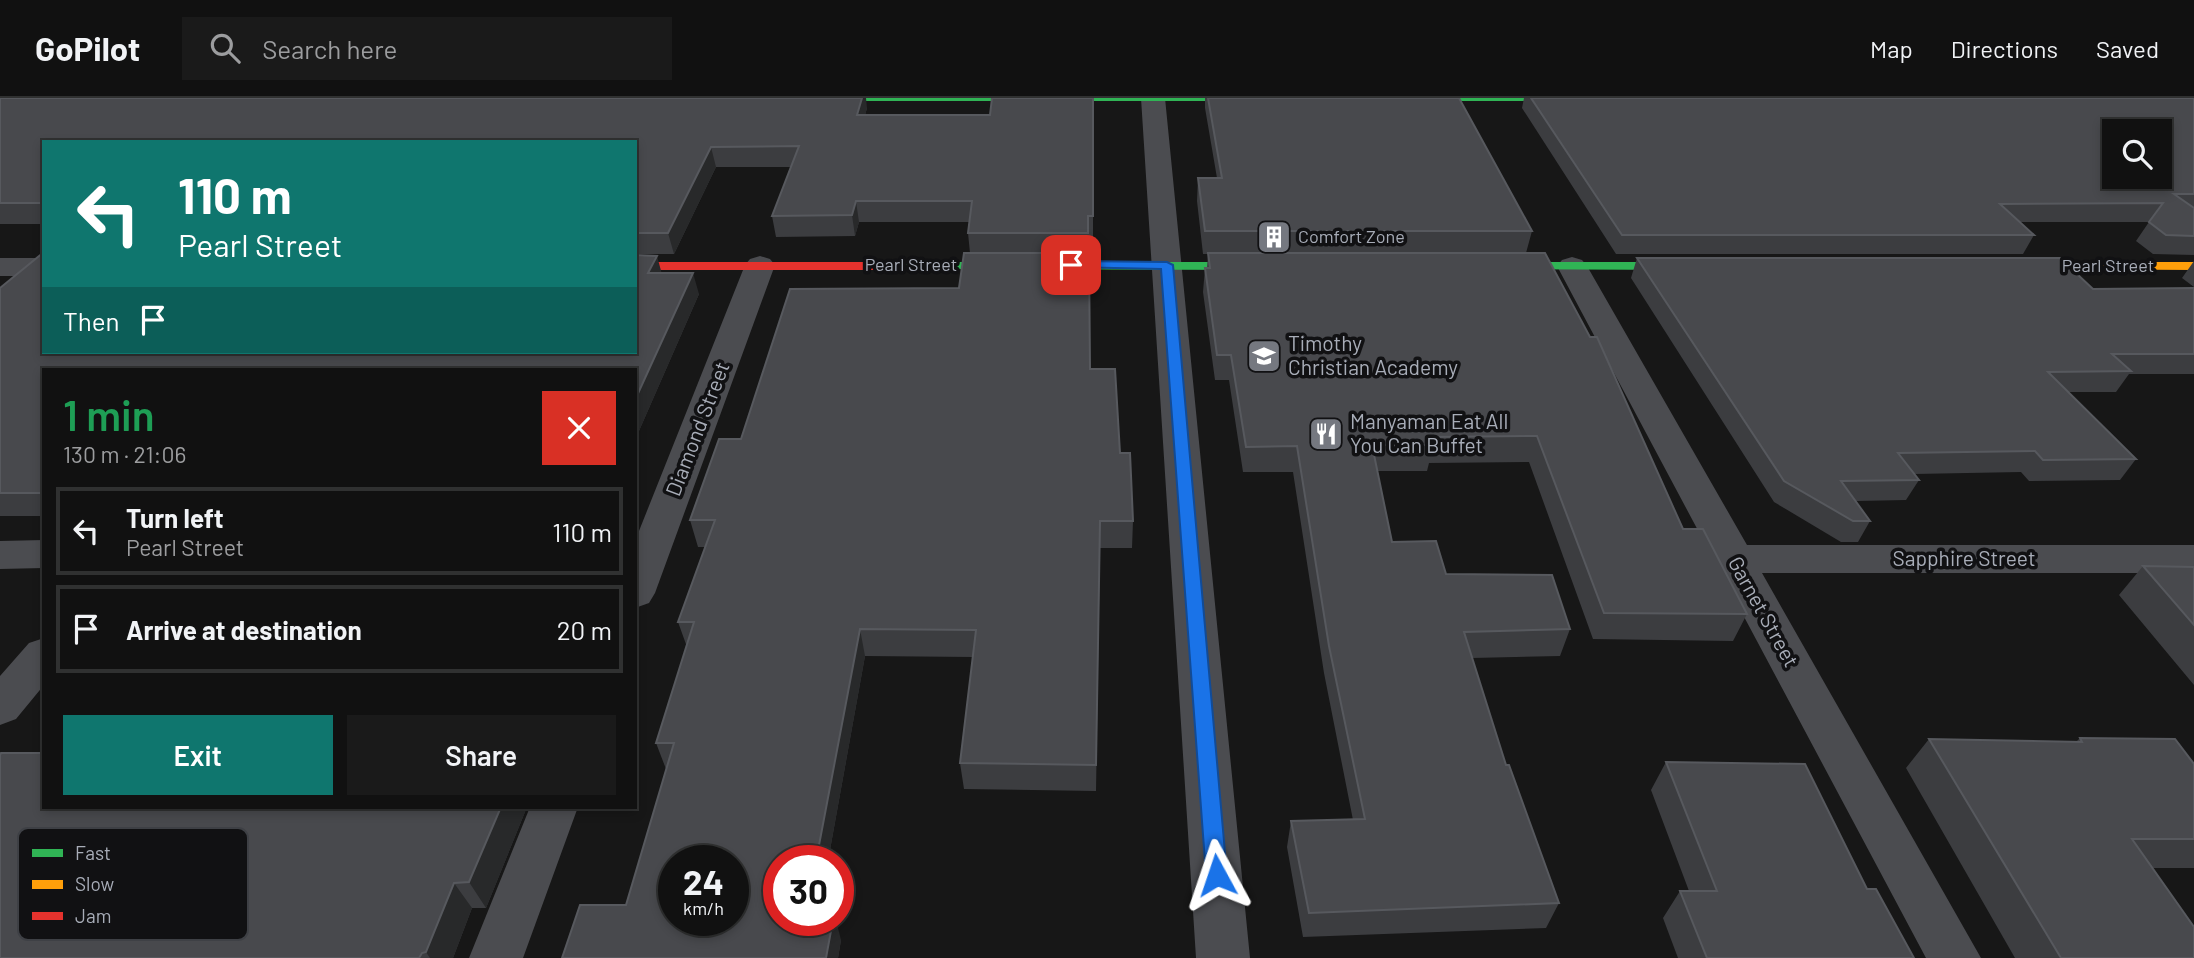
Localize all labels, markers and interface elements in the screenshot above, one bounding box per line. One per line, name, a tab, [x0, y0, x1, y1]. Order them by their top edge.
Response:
search box	[182, 17, 672, 80]
text: GoPilot	[35, 28, 140, 68]
icon: search	[206, 29, 244, 67]
text: Search here	[262, 33, 397, 64]
text: Map	[1870, 34, 1913, 63]
text: Directions	[1951, 34, 2058, 63]
text: Saved	[2096, 34, 2159, 63]
map controls	[2102, 119, 2172, 189]
button: search	[2102, 119, 2172, 189]
text: 110 m	[178, 165, 292, 224]
icon: left	[63, 168, 154, 259]
building icon: Comfort Zone	[1255, 218, 1293, 256]
text: Pearl Street	[178, 225, 342, 263]
place label: Comfort Zone	[1298, 225, 1405, 247]
pin	[1041, 235, 1101, 295]
icon: arrive	[1052, 246, 1090, 284]
street label: Pearl Street	[865, 253, 957, 275]
street label: Pearl Street	[2062, 254, 2154, 276]
icon: arrive	[134, 301, 172, 339]
text: Then	[63, 305, 120, 336]
place label: Timothy Christian Academy	[1288, 330, 1458, 379]
school or university icon: Timothy Christian Academy	[1245, 337, 1283, 375]
street label: Diamond Street	[660, 358, 734, 499]
text: 1 min	[63, 389, 155, 439]
button: close	[542, 391, 616, 465]
place label: Manyaman Eat All You Can Buffet	[1350, 408, 1508, 457]
restaurant icon: Manyaman Eat All You Can Buffet	[1307, 415, 1345, 453]
text: 130 m · 21:06	[63, 440, 186, 468]
text: Turn left	[126, 502, 224, 533]
icon: left	[67, 512, 105, 550]
text: 110 m	[552, 516, 612, 547]
text: Pearl Street	[126, 533, 244, 561]
street label: Sapphire Street	[1892, 545, 2036, 570]
street label: Garnet Street	[1724, 552, 1805, 671]
icon: arrive	[67, 610, 105, 648]
text: Arrive at destination	[126, 614, 362, 645]
text: 20 m	[557, 614, 612, 645]
button: Exit	[63, 715, 333, 795]
button: Share	[347, 715, 616, 795]
legend	[18, 828, 248, 940]
position arrow	[1180, 838, 1254, 912]
text: Fast	[75, 841, 111, 864]
speed limit sign: 30	[763, 845, 854, 936]
text: 24	[683, 860, 724, 902]
text: Slow	[75, 872, 114, 895]
text: km/h	[683, 897, 724, 919]
text: Jam	[75, 904, 111, 927]

